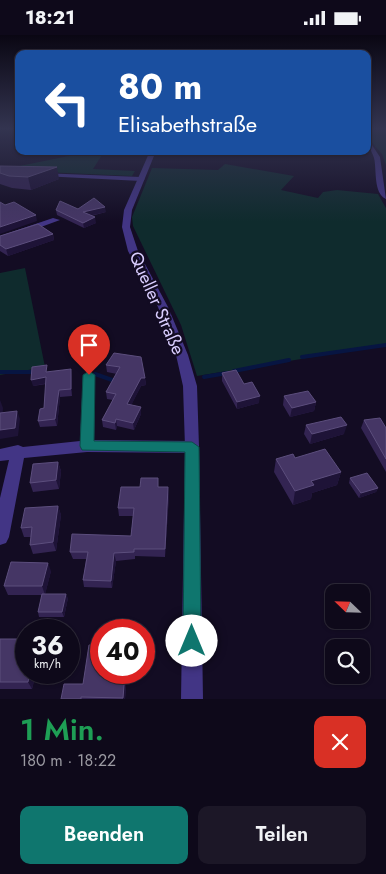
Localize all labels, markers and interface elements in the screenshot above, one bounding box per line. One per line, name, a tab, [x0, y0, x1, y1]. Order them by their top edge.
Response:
text: 18:21	[25, 4, 75, 31]
text: 80 m	[118, 62, 202, 112]
icon: left	[35, 70, 100, 135]
text: Elisabethstraße	[118, 108, 257, 140]
street label: Queller Straße	[123, 247, 191, 359]
pin	[68, 324, 110, 375]
icon: arrive	[75, 331, 103, 359]
north arrow	[325, 584, 370, 629]
map controls	[325, 584, 370, 684]
position arrow	[165, 614, 217, 666]
speed limit sign: 40	[90, 619, 155, 684]
text: 36	[31, 627, 64, 663]
button: search	[325, 639, 370, 684]
text: km/h	[34, 655, 61, 673]
text: 1 Min.	[20, 708, 104, 751]
button: close	[314, 716, 366, 768]
text: 180 m · 18:22	[20, 749, 116, 772]
button: Beenden	[20, 806, 188, 864]
button: Teilen	[198, 806, 366, 864]

